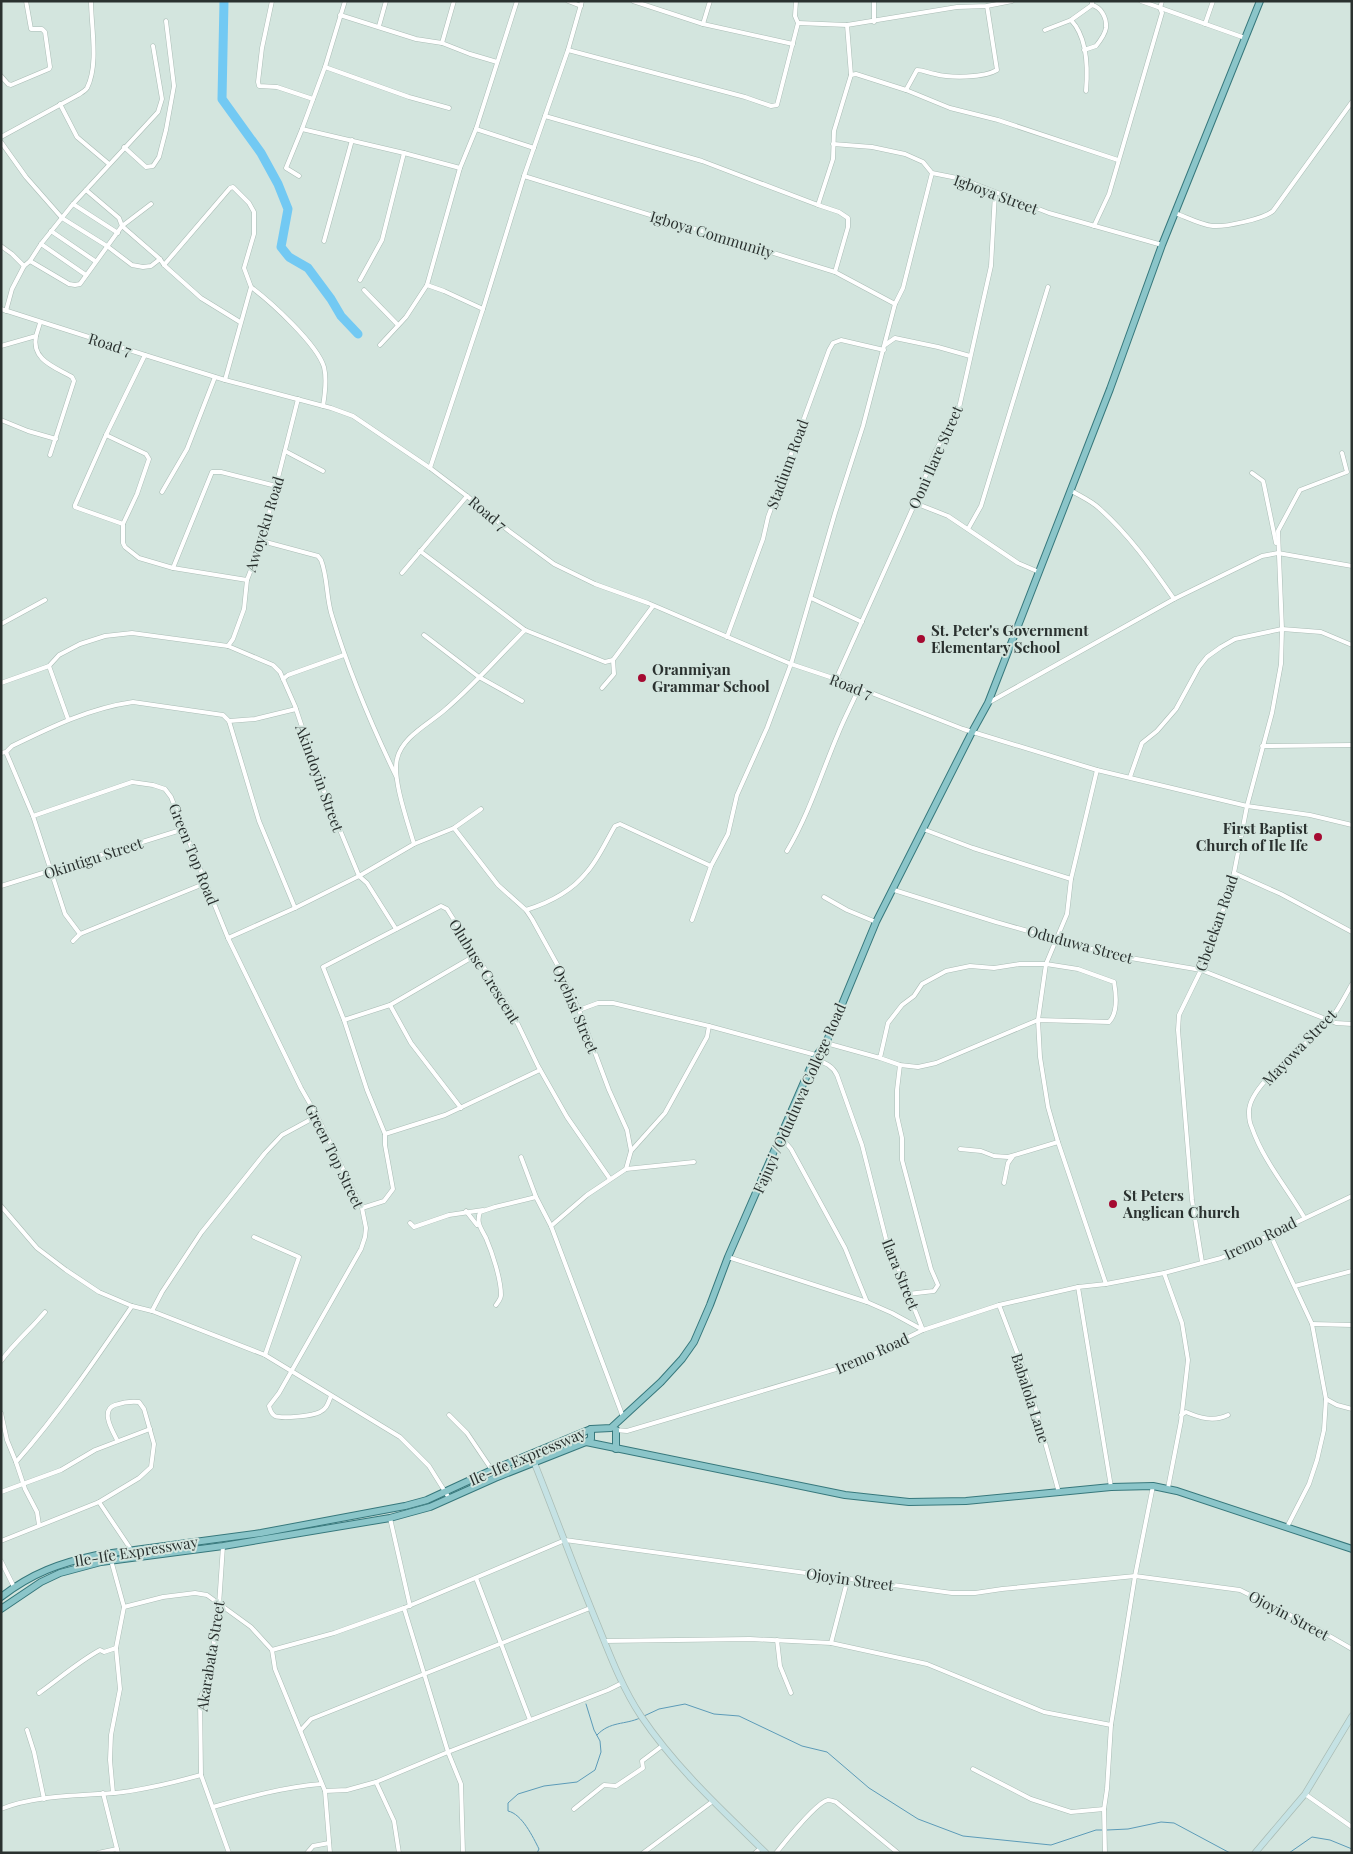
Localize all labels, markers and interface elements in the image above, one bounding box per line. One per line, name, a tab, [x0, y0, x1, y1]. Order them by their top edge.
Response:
street label: Igboya Street	[951, 170, 1042, 219]
street label: Igboya Community	[648, 206, 777, 262]
street label: Road 7	[86, 328, 134, 360]
street label: Ooni Ilare Street	[903, 401, 967, 512]
street label: Stadium Road	[762, 416, 813, 512]
street label: Awoyeku Road	[240, 474, 288, 575]
street label: Road 7	[465, 491, 511, 535]
place label: St. Peter's Government Elementary School	[931, 620, 1089, 657]
marker: St. Peter's Government Elementary School	[915, 633, 927, 645]
place label: Oranmiyan Grammar School	[652, 659, 770, 696]
street label: Road 7	[827, 669, 875, 703]
marker: Oranmiyan Grammar School	[636, 672, 648, 684]
street label: Akindoyin Street	[291, 721, 349, 835]
street label: Green Top Road	[165, 800, 224, 908]
place label: First Baptist Church of Ile Ife	[1196, 818, 1309, 855]
marker: First Baptist Church of Ile Ife	[1312, 831, 1324, 843]
street label: Okintigu Street	[41, 832, 146, 883]
street label: Gbelekan Road	[1190, 872, 1242, 974]
street label: Olubuse Crescent	[445, 915, 525, 1027]
street label: Oduduwa Street	[1025, 920, 1136, 968]
street label: Oyebisi Street	[548, 962, 604, 1057]
street label: Fajuyi /Oduduwa College Road	[748, 1000, 850, 1196]
street label: Mayowa Street	[1258, 1004, 1341, 1089]
street label: Green Top Street	[301, 1100, 369, 1212]
place label: St Peters Anglican Church	[1122, 1185, 1240, 1222]
marker: St Peters Anglican Church	[1107, 1198, 1119, 1210]
street label: Iremo Road	[1220, 1212, 1300, 1264]
street label: Ilara Street	[878, 1236, 925, 1313]
street label: Iremo Road	[832, 1328, 912, 1378]
street label: Babalola Lane	[1007, 1351, 1055, 1445]
street label: Ile-Ife Expressway	[466, 1422, 589, 1490]
street label: Ile-Ife Expressway	[73, 1531, 200, 1571]
street label: Ojoyin Street	[805, 1563, 896, 1595]
street label: Ojoyin Street	[1245, 1585, 1333, 1645]
street label: Akarabata Street	[191, 1599, 229, 1714]

